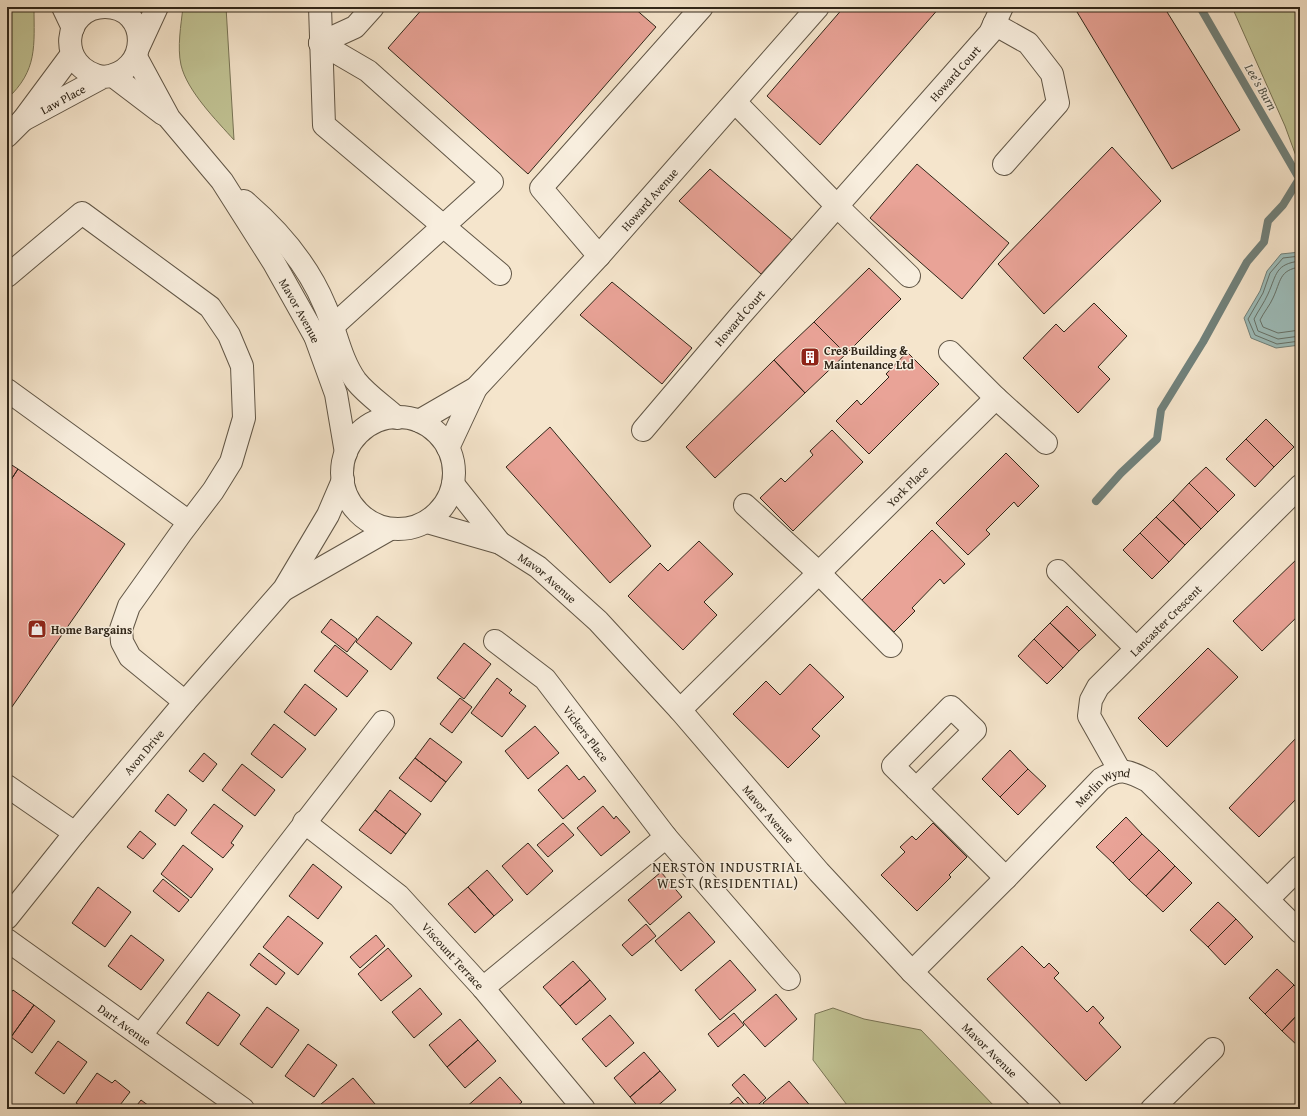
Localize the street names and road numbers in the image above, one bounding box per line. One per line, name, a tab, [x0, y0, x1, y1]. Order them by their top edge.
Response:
street label: Howard Court	[925, 40, 985, 105]
street label: Law Place	[37, 79, 89, 118]
street label: Howard Avenue	[617, 164, 682, 234]
street label: Mavor Avenue	[276, 275, 325, 345]
street label: Howard Court	[710, 285, 769, 349]
street label: York Place	[882, 461, 932, 510]
street label: Mavor Avenue	[515, 548, 581, 607]
street label: Lancaster Crescent	[1126, 580, 1206, 660]
street label: Vickers Place	[559, 701, 614, 765]
street label: Avon Drive	[119, 725, 168, 778]
street label: Merlin Wynd	[1071, 763, 1132, 810]
street label: Mavor Avenue	[739, 781, 799, 847]
street label: Viscount Terrace	[418, 918, 489, 993]
street label: Dart Avenue	[95, 1000, 155, 1050]
street label: Mavor Avenue	[959, 1018, 1022, 1081]

